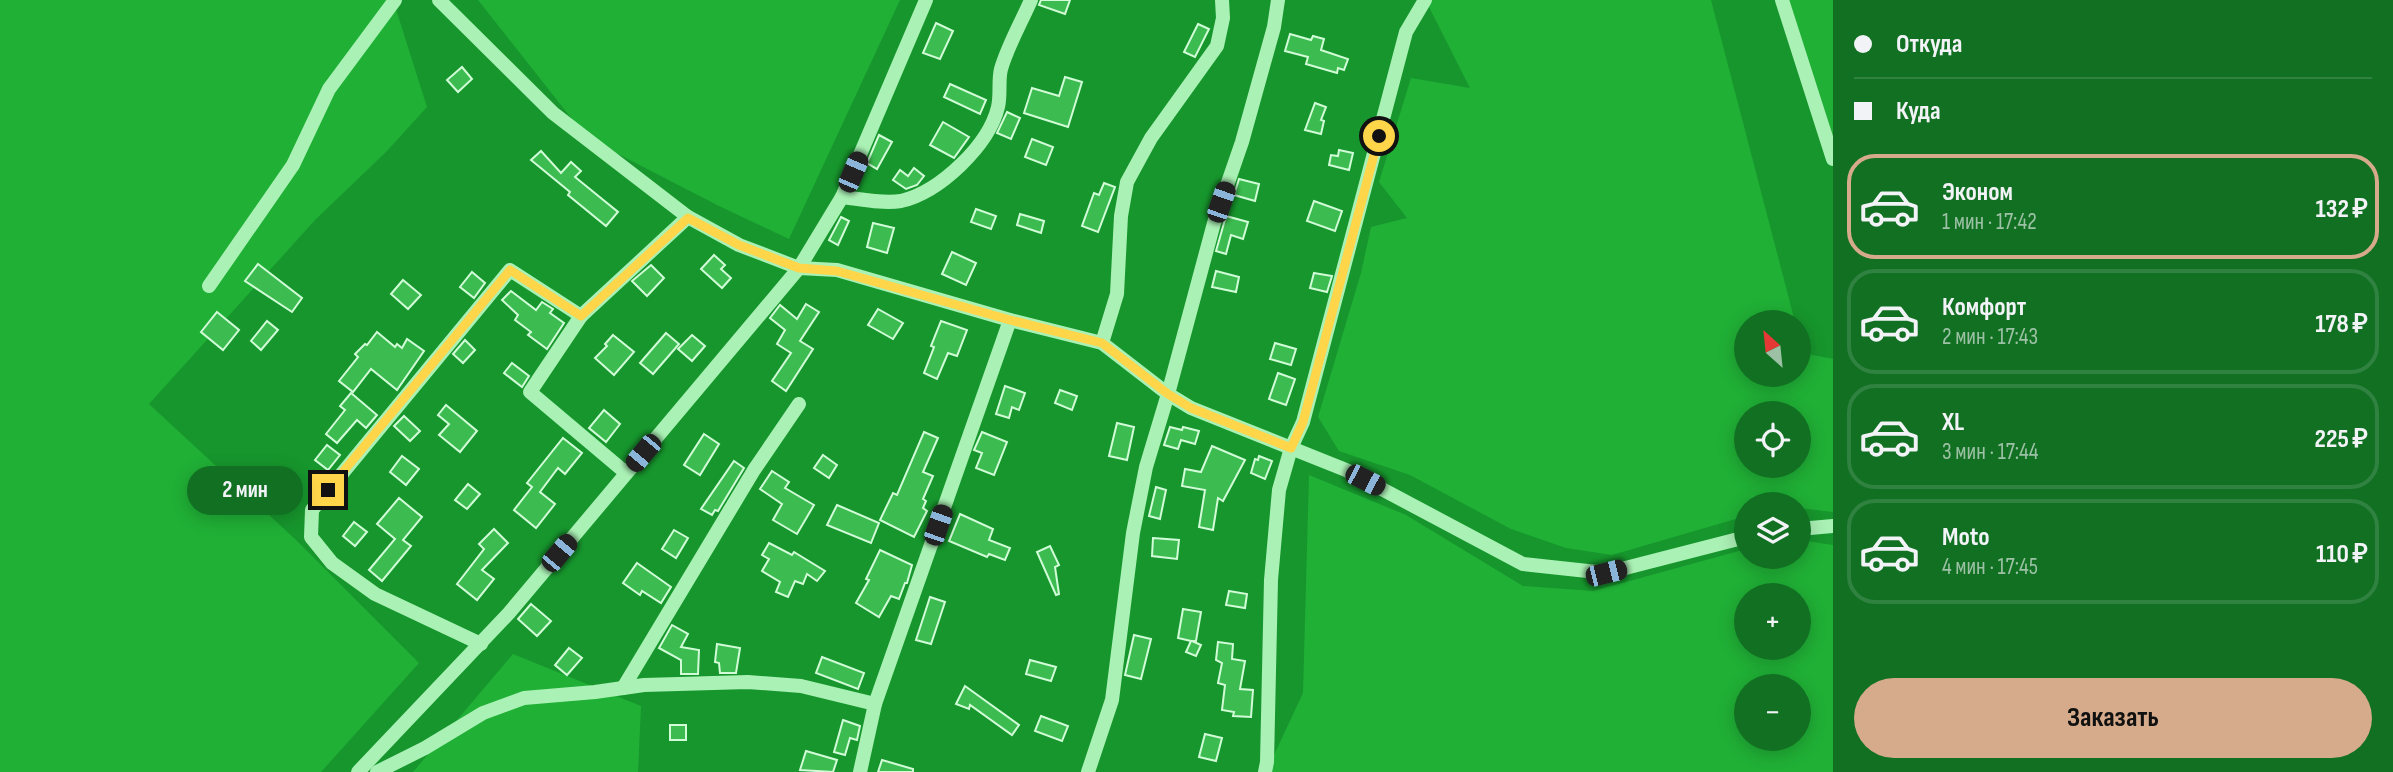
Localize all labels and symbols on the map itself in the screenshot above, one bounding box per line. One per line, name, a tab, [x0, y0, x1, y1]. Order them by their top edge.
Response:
route start	[1363, 120, 1395, 152]
car	[836, 149, 871, 195]
car	[1205, 179, 1238, 225]
north arrow	[1734, 310, 1811, 387]
car	[622, 430, 665, 476]
car	[1342, 461, 1389, 499]
callout: 2 мин	[188, 466, 304, 514]
route end	[312, 474, 344, 506]
car	[922, 502, 955, 548]
car	[538, 530, 581, 576]
car	[1584, 558, 1629, 588]

